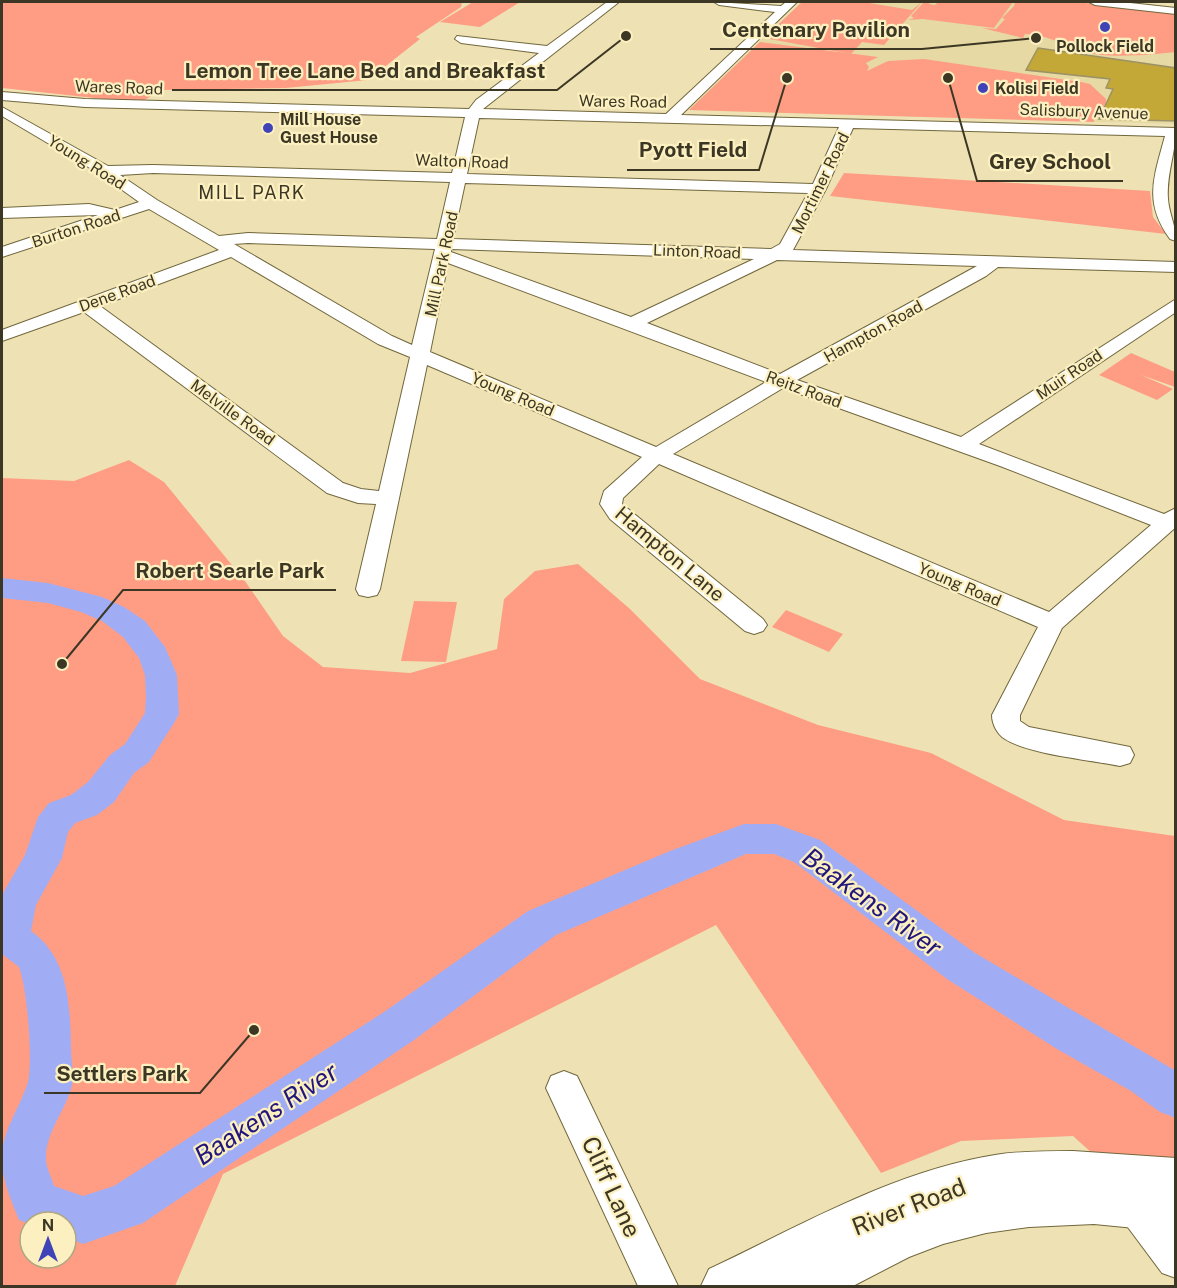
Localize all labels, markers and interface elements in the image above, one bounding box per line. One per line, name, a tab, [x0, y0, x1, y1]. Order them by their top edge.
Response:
callout: Centenary Pavilion	[710, 10, 922, 49]
text: Centenary Pavilion	[722, 17, 910, 42]
marker: Pollock Field	[1098, 20, 1112, 34]
place label: Pollock Field	[1056, 37, 1154, 56]
callout: Lemon Tree Lane Bed and Breakfast	[172, 51, 557, 90]
text: Lemon Tree Lane Bed and Breakfast	[185, 58, 545, 83]
street label: Wares Road	[74, 76, 163, 99]
place label: Kolisi Field	[995, 79, 1079, 98]
marker: Kolisi Field	[976, 81, 990, 95]
street label: Wares Road	[579, 91, 667, 112]
street label: Salisbury Avenue	[1019, 100, 1149, 123]
place label: Mill House Guest House	[280, 110, 378, 147]
marker: Mill House Guest House	[261, 121, 275, 135]
street label: Mortimer Road	[788, 129, 853, 237]
street label: Young Road	[44, 131, 129, 194]
callout: Pyott Field	[627, 131, 759, 170]
text: Pyott Field	[639, 137, 747, 162]
callout: Grey School	[977, 142, 1123, 181]
text: Grey School	[989, 149, 1111, 174]
street label: Walton Road	[415, 150, 509, 173]
district label: MILL PARK	[198, 182, 306, 203]
street label: Burton Road	[29, 205, 123, 252]
street label: Mill Park Road	[421, 210, 462, 319]
street label: Linton Road	[653, 240, 741, 263]
street label: Dene Road	[76, 271, 158, 316]
street label: Hampton Road	[820, 296, 926, 366]
street label: Muir Road	[1033, 345, 1106, 403]
street label: Reitz Road	[763, 367, 844, 412]
street label: Young Road	[469, 369, 557, 420]
street label: Melville Road	[187, 375, 279, 449]
street label: Hampton Lane	[610, 501, 730, 607]
callout: Robert Searle Park	[123, 551, 336, 590]
text: Robert Searle Park	[135, 558, 325, 583]
street label: Young Road	[916, 559, 1004, 610]
water label: Baakens River	[797, 841, 948, 963]
callout: Settlers Park	[44, 1054, 200, 1093]
water label: Baakens River	[188, 1056, 343, 1171]
text: Settlers Park	[56, 1061, 188, 1086]
street label: Cliff Lane	[576, 1132, 647, 1241]
street label: River Road	[848, 1172, 969, 1241]
north arrow	[18, 1210, 78, 1270]
text: N	[42, 1216, 54, 1235]

